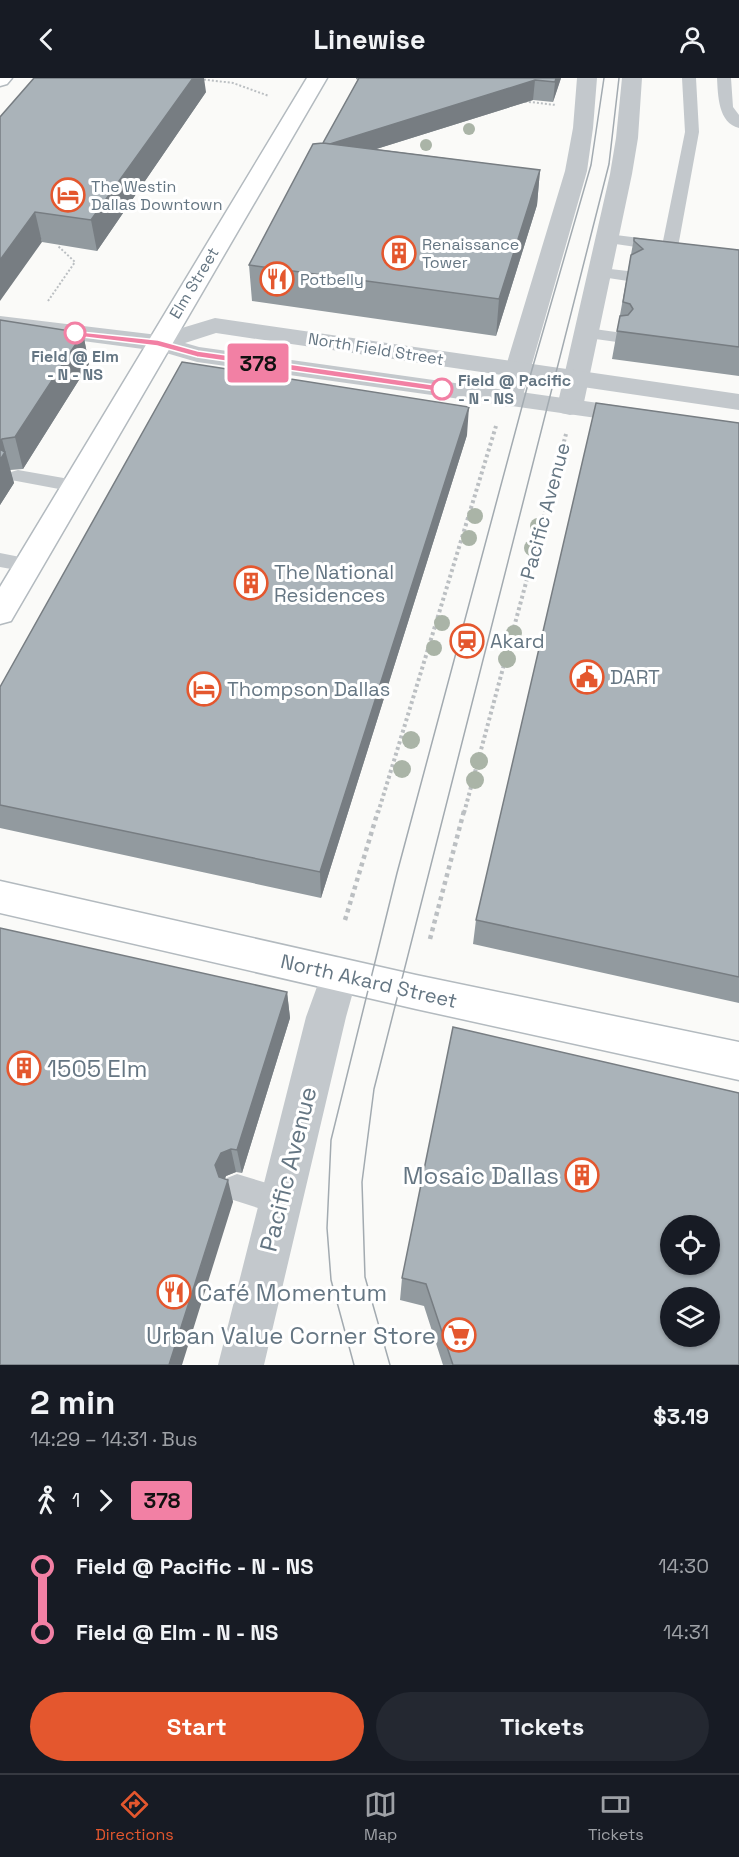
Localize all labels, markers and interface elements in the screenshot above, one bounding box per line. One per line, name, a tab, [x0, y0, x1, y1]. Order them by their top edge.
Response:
text: Linewise	[313, 22, 426, 57]
icon: back	[30, 23, 63, 56]
icon: person	[676, 23, 709, 56]
place label: The Westin Dallas Downtown	[91, 176, 223, 215]
hotel icon: The Westin Dallas Downtown	[50, 177, 86, 213]
place label: Renaissance Tower	[422, 234, 519, 273]
building icon: Renaissance Tower	[381, 235, 417, 271]
street label: Elm Street	[164, 243, 224, 323]
restaurant icon: Potbelly	[259, 261, 295, 297]
place label: Potbelly	[300, 269, 364, 290]
marker: Field @ Elm - N - NS	[64, 322, 86, 344]
street label: North Field Street	[307, 328, 445, 370]
line badge: 378	[224, 344, 292, 382]
place label: Field @ Elm - N - NS	[31, 346, 119, 385]
text: 378	[239, 350, 277, 377]
place label: Field @ Pacific - N - NS	[458, 370, 571, 409]
marker: Field @ Pacific - N - NS	[431, 378, 453, 400]
street label: Pacific Avenue	[514, 440, 576, 582]
place label: The National Residences	[274, 559, 394, 608]
building icon: The National Residences	[233, 565, 269, 601]
station icon: Akard	[449, 623, 485, 659]
place label: Akard	[490, 628, 545, 654]
public building icon: DART	[569, 659, 605, 695]
place label: DART	[610, 664, 660, 690]
hotel icon: Thompson Dallas	[186, 671, 222, 707]
place label: Thompson Dallas	[227, 676, 390, 702]
street label: North Akard Street	[278, 948, 460, 1014]
building icon: 1505 Elm	[6, 1050, 42, 1086]
place label: 1505 Elm	[47, 1053, 147, 1084]
street label: Pacific Avenue	[253, 1083, 323, 1255]
building icon: Mosaic Dallas	[564, 1157, 600, 1193]
place label: Mosaic Dallas	[403, 1160, 559, 1191]
map controls	[660, 1215, 720, 1347]
button: locate	[660, 1215, 720, 1275]
restaurant icon: Café Momentum	[156, 1274, 192, 1310]
place label: Café Momentum	[197, 1277, 387, 1308]
button: layers	[660, 1287, 720, 1347]
supermarket icon: Urban Value Corner Store	[441, 1317, 477, 1353]
place label: Urban Value Corner Store	[146, 1320, 436, 1351]
text: 2 min	[30, 1382, 115, 1424]
text: $3.19	[653, 1402, 709, 1430]
text: 14:29 – 14:31 · Bus	[30, 1426, 198, 1452]
icon: walk	[30, 1484, 63, 1517]
icon: forward	[89, 1484, 122, 1517]
text: 1	[72, 1487, 80, 1513]
text: 378	[143, 1487, 180, 1514]
text: Field @ Pacific - N - NS	[76, 1552, 314, 1580]
text: 14:30	[658, 1553, 709, 1579]
text: Field @ Elm - N - NS	[76, 1618, 278, 1646]
text: 14:31	[663, 1619, 709, 1645]
button: Start	[30, 1692, 364, 1761]
button: Tickets	[376, 1692, 709, 1761]
tab: Directions	[95, 1788, 174, 1845]
tab: Map	[364, 1788, 397, 1845]
tab: Tickets	[588, 1788, 644, 1845]

